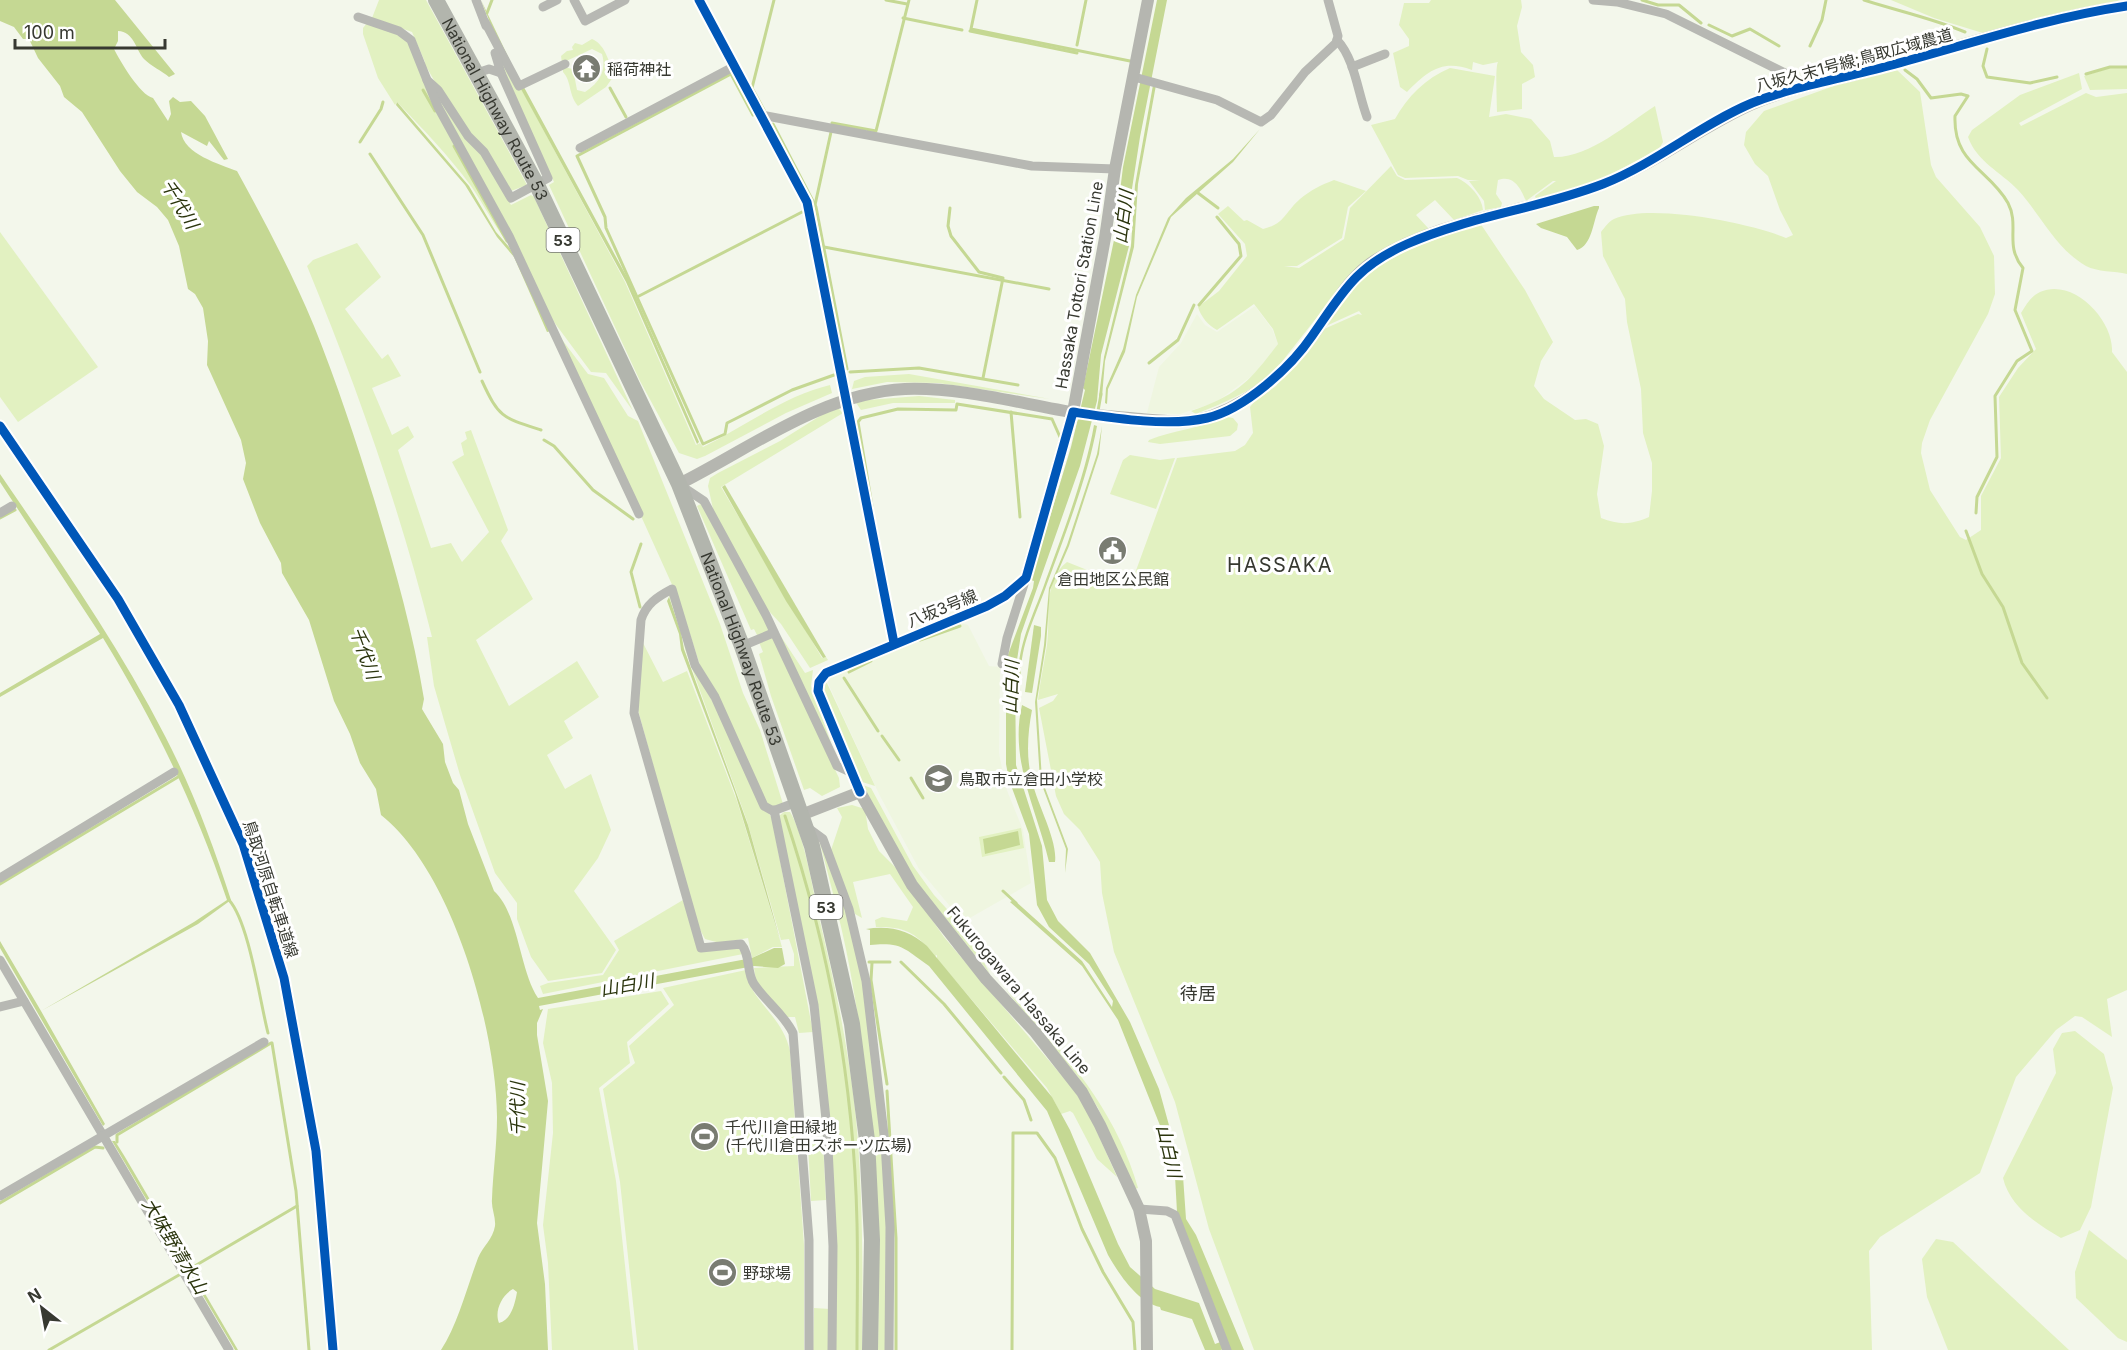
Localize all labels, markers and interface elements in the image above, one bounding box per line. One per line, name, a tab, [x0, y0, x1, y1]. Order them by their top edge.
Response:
scale bar	[15, 12, 165, 50]
street label: National Highway Route 53	[438, 14, 553, 203]
text: 100 m	[24, 22, 75, 43]
street label: 八坂久末1号線;鳥取広域農道	[1753, 24, 1955, 96]
temple icon: 稲荷神社	[570, 53, 602, 85]
place label: 稲荷神社	[607, 59, 671, 79]
water label: 千代川	[157, 175, 204, 234]
street label: Hassaka Tottori Station Line	[1051, 179, 1107, 391]
water label: 山白川	[1109, 187, 1137, 245]
road number: 53	[546, 228, 580, 252]
public building icon: 倉田地区公民館	[1097, 535, 1129, 567]
street label: National Highway Route 53	[696, 549, 786, 748]
district label: HASSAKA	[1227, 553, 1333, 577]
place label: 倉田地区公民館	[1057, 569, 1169, 589]
street label: 八坂3号線	[904, 585, 980, 631]
water label: 千代川	[346, 624, 385, 684]
water label: 山白川	[1000, 658, 1023, 714]
school or university icon: 鳥取市立倉田小学校	[922, 763, 954, 795]
place label: 鳥取市立倉田小学校	[959, 769, 1103, 789]
street label: 鳥取河原自転車道線	[239, 817, 303, 961]
road number: 53	[810, 895, 842, 919]
street label: Fukurogawara Hassaka Line	[943, 902, 1095, 1078]
water label: 山白川	[599, 970, 657, 1000]
district label: 待居	[1180, 983, 1216, 1004]
water label: 千代川	[507, 1080, 528, 1136]
place label: 千代川倉田緑地 (千代川倉田スポーツ広場)	[725, 1117, 912, 1155]
sports icon: 千代川倉田緑地 (千代川倉田スポーツ広場)	[688, 1120, 720, 1152]
water label: 山白川	[1153, 1122, 1186, 1182]
water label: 大味野清水山	[138, 1194, 212, 1299]
sports icon: 野球場	[706, 1257, 738, 1289]
place label: 野球場	[743, 1263, 791, 1283]
north arrow	[12, 1278, 72, 1338]
text: N	[24, 1283, 45, 1307]

